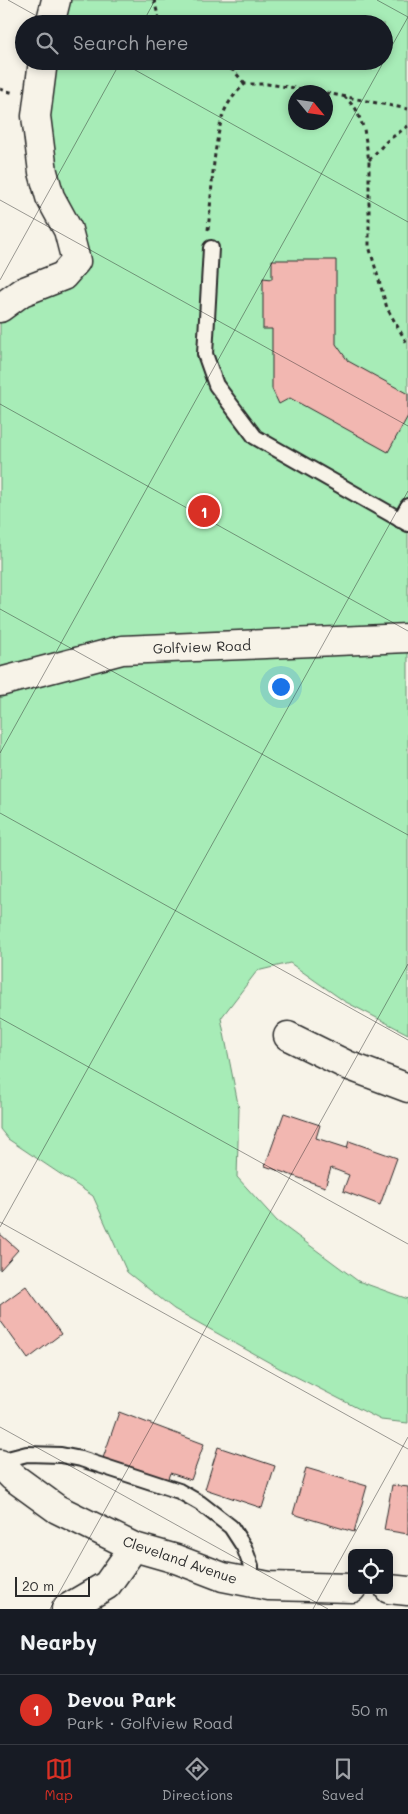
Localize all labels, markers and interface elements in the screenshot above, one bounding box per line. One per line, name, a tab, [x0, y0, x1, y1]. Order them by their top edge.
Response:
search box	[15, 15, 393, 70]
icon: search	[33, 29, 61, 57]
text: Search here	[73, 30, 189, 55]
north arrow	[288, 85, 333, 130]
pin: 1	[188, 492, 220, 530]
street label: Golfview Road	[153, 635, 252, 658]
your location	[268, 674, 294, 700]
street label: Cleveland Avenue	[120, 1531, 240, 1588]
map controls	[348, 1549, 393, 1594]
button: locate	[348, 1549, 393, 1594]
scale bar	[15, 1574, 90, 1597]
text: 20 m	[22, 1576, 54, 1595]
text: Nearby	[20, 1628, 97, 1655]
text: Devou Park	[67, 1687, 176, 1712]
text: 1	[32, 1699, 40, 1720]
text: 50 m	[351, 1699, 388, 1720]
text: Park · Golfview Road	[67, 1712, 233, 1733]
tab: Map	[44, 1755, 73, 1804]
tab: Directions	[162, 1755, 233, 1804]
tab: Saved	[322, 1755, 364, 1804]

